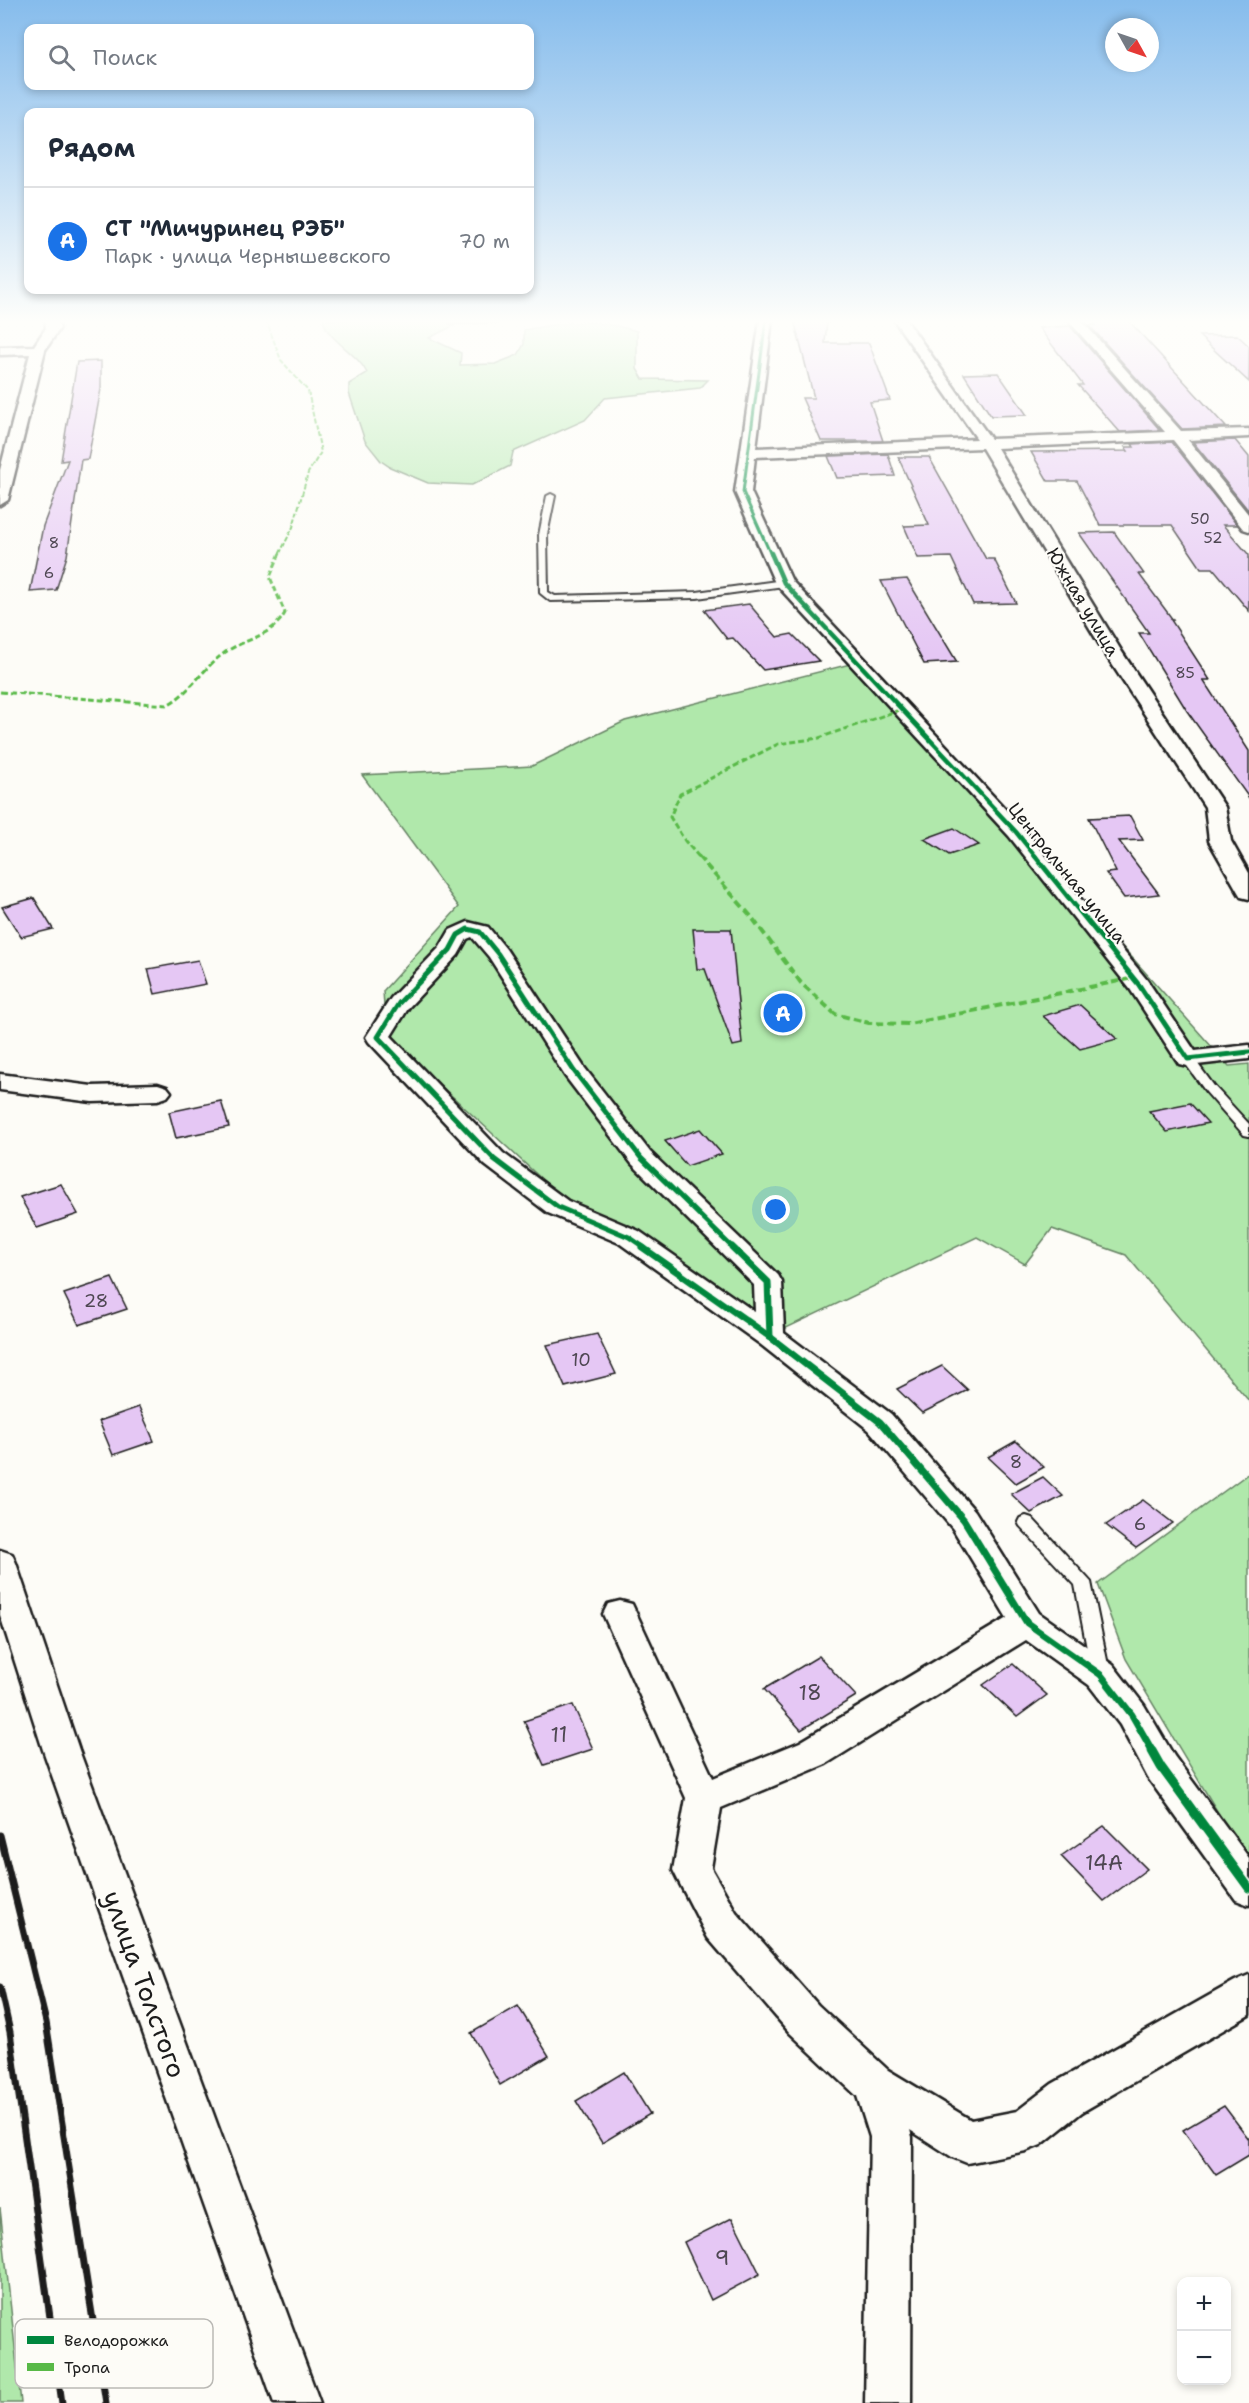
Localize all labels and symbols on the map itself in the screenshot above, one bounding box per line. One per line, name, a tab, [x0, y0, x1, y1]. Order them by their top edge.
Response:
north arrow	[1105, 18, 1159, 72]
house number: 50	[1190, 509, 1210, 529]
house number: 52	[1204, 528, 1222, 548]
house number: 8	[49, 533, 59, 553]
street label: Южная улица	[1041, 543, 1125, 661]
house number: 6	[44, 563, 54, 583]
house number: 85	[1175, 663, 1195, 683]
street label: Центральная улица	[1003, 797, 1131, 949]
pin: A	[764, 990, 802, 1036]
your location	[761, 1195, 790, 1224]
house number: 28	[84, 1289, 108, 1313]
house number: 10	[571, 1348, 591, 1372]
house number: 8	[1010, 1450, 1022, 1474]
house number: 6	[1134, 1512, 1146, 1536]
house number: 18	[798, 1679, 822, 1707]
house number: 11	[551, 1721, 567, 1749]
house number: 14А	[1085, 1849, 1123, 1877]
street label: улица Толстого	[95, 1886, 195, 2082]
house number: 9	[715, 2244, 729, 2272]
legend	[15, 2319, 213, 2388]
text: Велодорожка	[64, 2330, 169, 2351]
text: Тропа	[64, 2357, 110, 2378]

